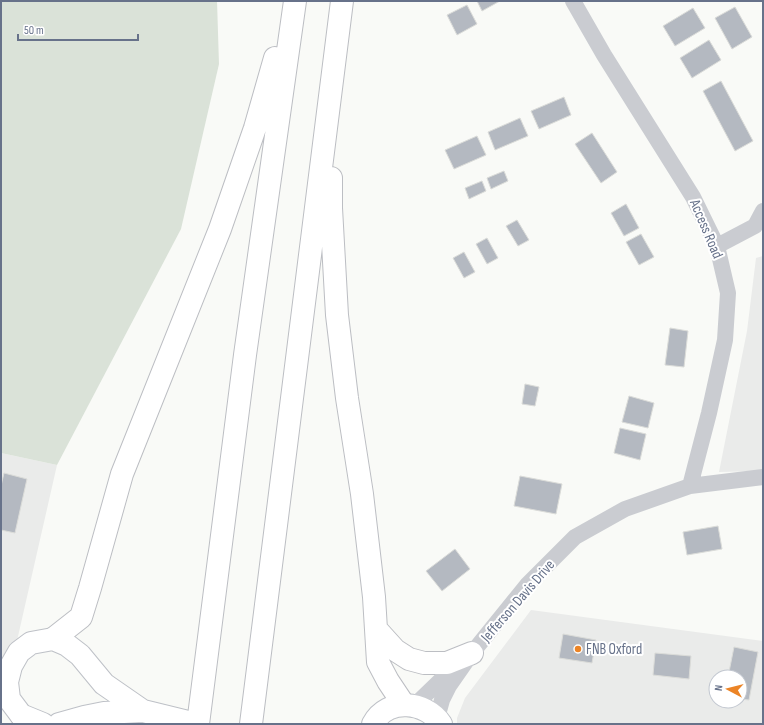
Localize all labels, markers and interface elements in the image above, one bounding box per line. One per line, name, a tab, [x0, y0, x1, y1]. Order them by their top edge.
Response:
scale bar	[18, 16, 138, 42]
text: 50 m	[24, 23, 44, 38]
street label: Access Road	[685, 196, 727, 261]
street label: Jefferson Davis Drive	[476, 556, 559, 647]
place label: FNB Oxford	[586, 640, 642, 659]
marker: FNB Oxford	[573, 644, 583, 654]
north arrow	[708, 669, 748, 709]
text: N	[712, 684, 725, 692]

